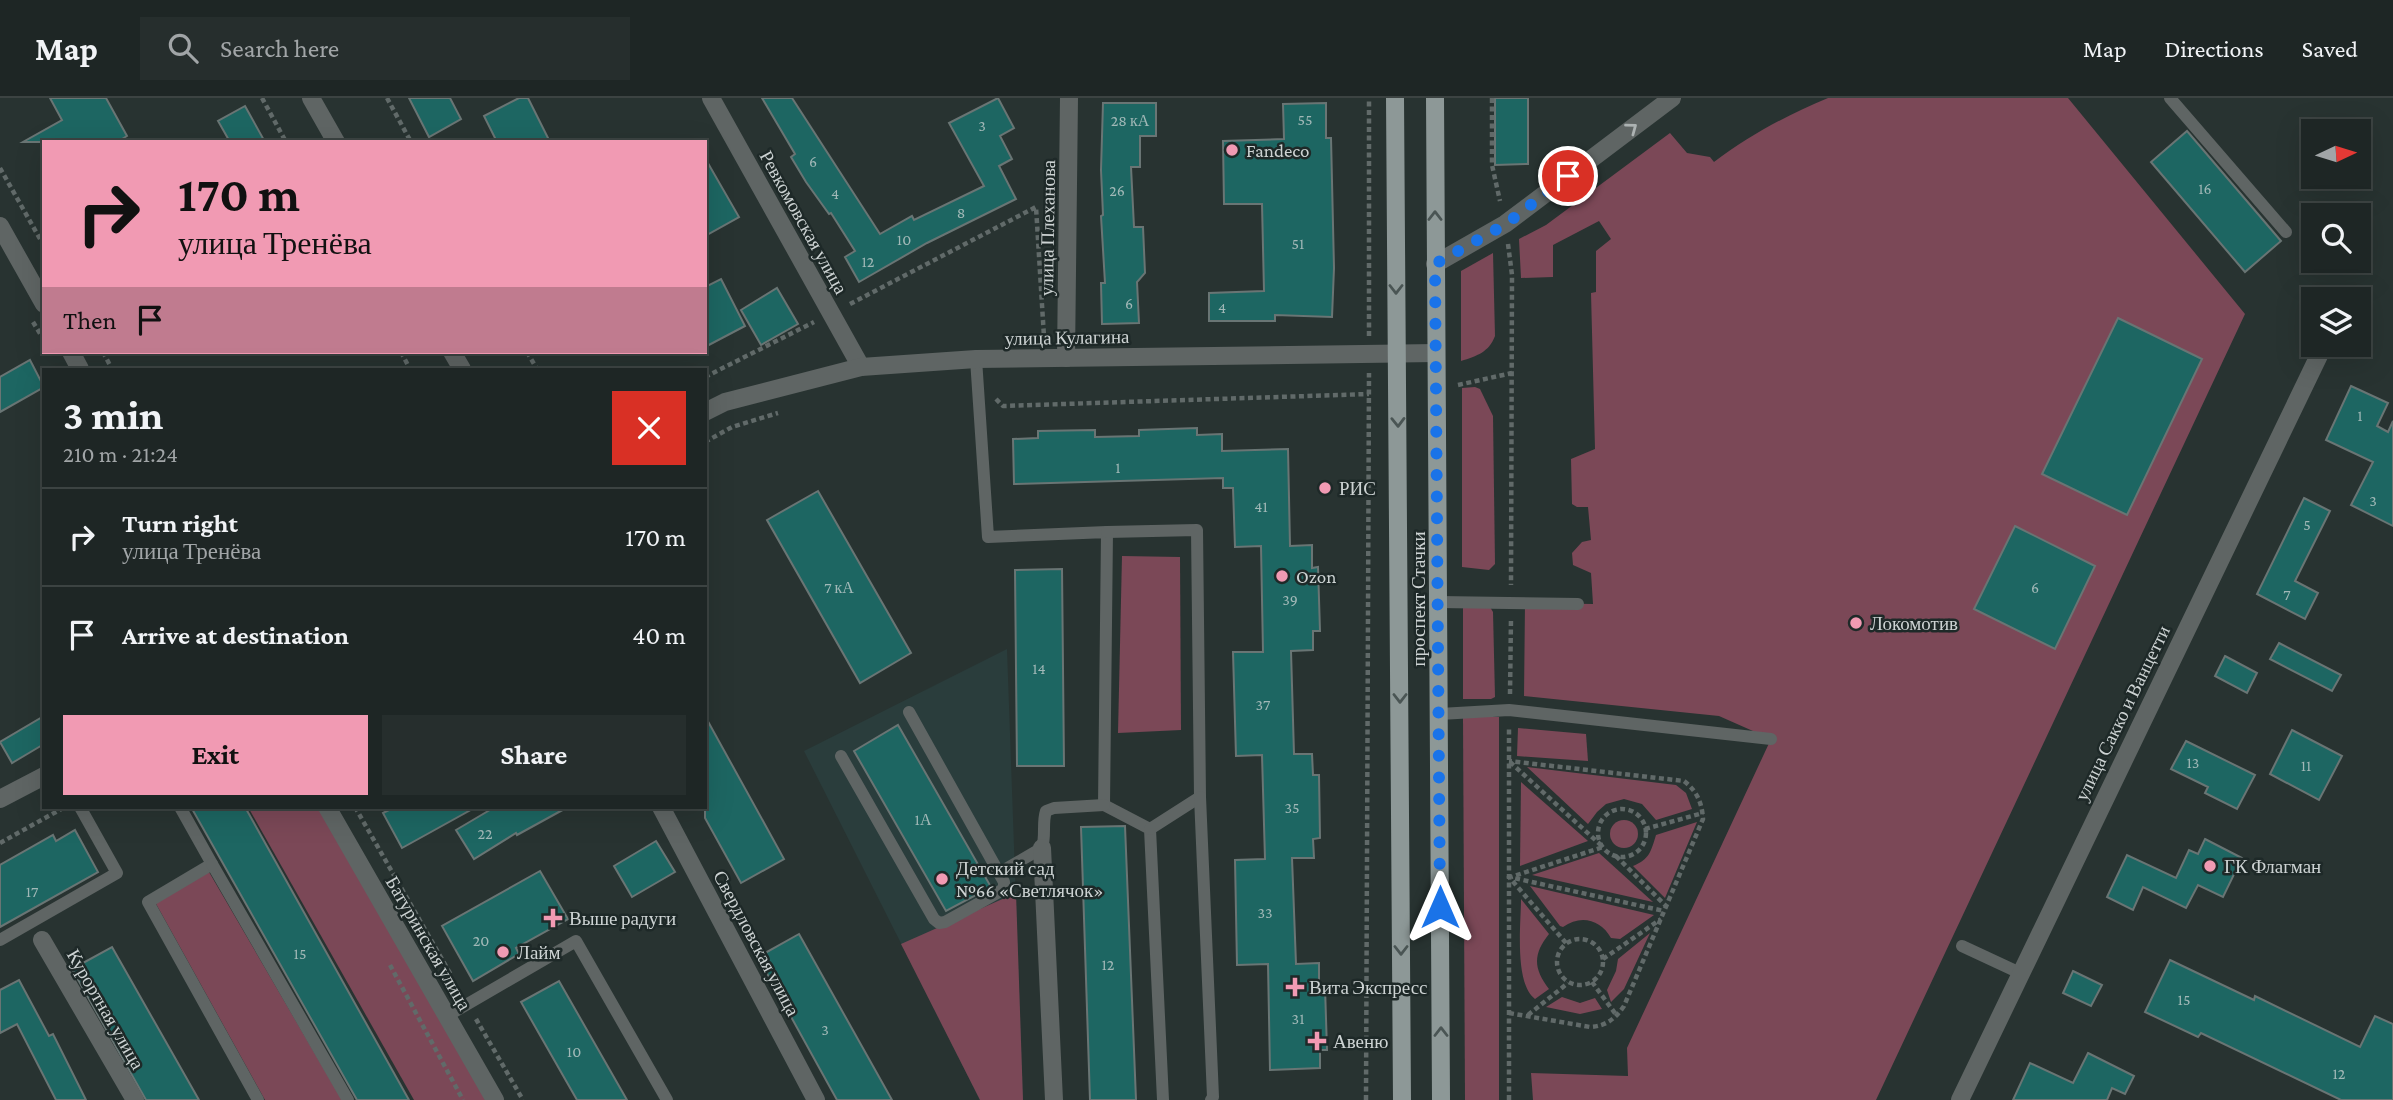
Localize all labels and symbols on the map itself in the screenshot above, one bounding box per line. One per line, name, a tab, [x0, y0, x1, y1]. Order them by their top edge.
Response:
house number: 55	[1298, 111, 1312, 128]
house number: 28 кА	[1111, 112, 1150, 129]
house number: 3	[978, 117, 986, 134]
north arrow	[2301, 119, 2371, 189]
one-way arrow	[1624, 124, 1637, 136]
place label: Fandeco	[1246, 140, 1310, 161]
marker: Fandeco	[1224, 142, 1240, 158]
pin	[1538, 146, 1598, 206]
street label: Ревкомовская улица	[755, 147, 852, 298]
house number: 6	[809, 153, 817, 170]
street label: улица Плеханова	[1036, 159, 1059, 296]
house number: 16	[2198, 180, 2212, 197]
house number: 26	[1109, 182, 1125, 199]
house number: 4	[831, 185, 839, 202]
house number: 8	[957, 204, 965, 221]
one-way arrow	[1427, 211, 1443, 221]
house number: 10	[897, 231, 911, 248]
house number: 51	[1292, 235, 1304, 252]
house number: 12	[862, 253, 875, 270]
one-way arrow	[1388, 284, 1404, 294]
house number: 6	[1125, 295, 1133, 312]
house number: 4	[1218, 299, 1226, 316]
street label: улица Кулагина	[1004, 326, 1130, 349]
house number: 1	[2357, 407, 2363, 424]
one-way arrow	[1390, 417, 1406, 427]
house number: 1	[1115, 459, 1121, 476]
place label: РИС	[1339, 478, 1376, 499]
marker: РИС	[1317, 480, 1333, 496]
house number: 3	[2369, 492, 2377, 509]
house number: 41	[1254, 498, 1268, 515]
house number: 5	[2303, 516, 2311, 533]
street label: проспект Стачки	[1408, 531, 1429, 667]
place label: Ozon	[1296, 566, 1336, 587]
marker: Ozon	[1274, 568, 1290, 584]
house number: 7 кА	[824, 579, 854, 596]
house number: 6	[2031, 579, 2039, 596]
house number: 7	[2283, 586, 2291, 603]
house number: 39	[1282, 591, 1298, 608]
place label: Локомотив	[1870, 613, 1958, 634]
marker: Локомотив	[1848, 615, 1864, 631]
street label: улица Сакко и Ванцетти	[2071, 622, 2174, 804]
house number: 14	[1032, 660, 1046, 677]
one-way arrow	[1392, 693, 1408, 704]
house number: 37	[1256, 696, 1271, 713]
house number: 13	[2187, 754, 2199, 771]
house number: 11	[2301, 757, 2311, 774]
house number: 35	[1284, 799, 1300, 816]
house number: 1А	[915, 811, 932, 828]
house number: 22	[477, 825, 493, 842]
place label: ГК Флагман	[2224, 856, 2321, 877]
place label: Детский сад №66 «Светлячок»	[956, 858, 1104, 901]
marker: ГК Флагман	[2202, 858, 2218, 874]
street label: Свердловская улица	[709, 867, 804, 1020]
position arrow	[1403, 870, 1477, 944]
marker: Детский сад №66 «Светлячок»	[934, 871, 950, 887]
street label: Батуринская улица	[382, 872, 476, 1014]
house number: 17	[26, 883, 39, 900]
house number: 33	[1257, 904, 1273, 921]
marker: Выше радуги	[543, 908, 563, 928]
place label: Выше радуги	[569, 908, 676, 929]
house number: 20	[473, 932, 489, 949]
place label: Лайм	[517, 942, 561, 963]
marker: Лайм	[495, 944, 511, 960]
street label: Курортная улица	[63, 945, 149, 1073]
house number: 15	[294, 945, 306, 962]
one-way arrow	[1393, 945, 1409, 956]
house number: 12	[1102, 956, 1115, 973]
place label: Вита Экспресс	[1309, 977, 1428, 998]
marker: Вита Экспресс	[1287, 979, 1303, 995]
house number: 15	[2178, 991, 2190, 1008]
house number: 31	[1292, 1010, 1304, 1027]
house number: 3	[821, 1021, 829, 1038]
one-way arrow	[1433, 1026, 1449, 1037]
marker: Авеню	[1307, 1031, 1327, 1051]
place label: Авеню	[1333, 1031, 1388, 1052]
house number: 10	[567, 1043, 581, 1060]
house number: 12	[2333, 1065, 2346, 1082]

